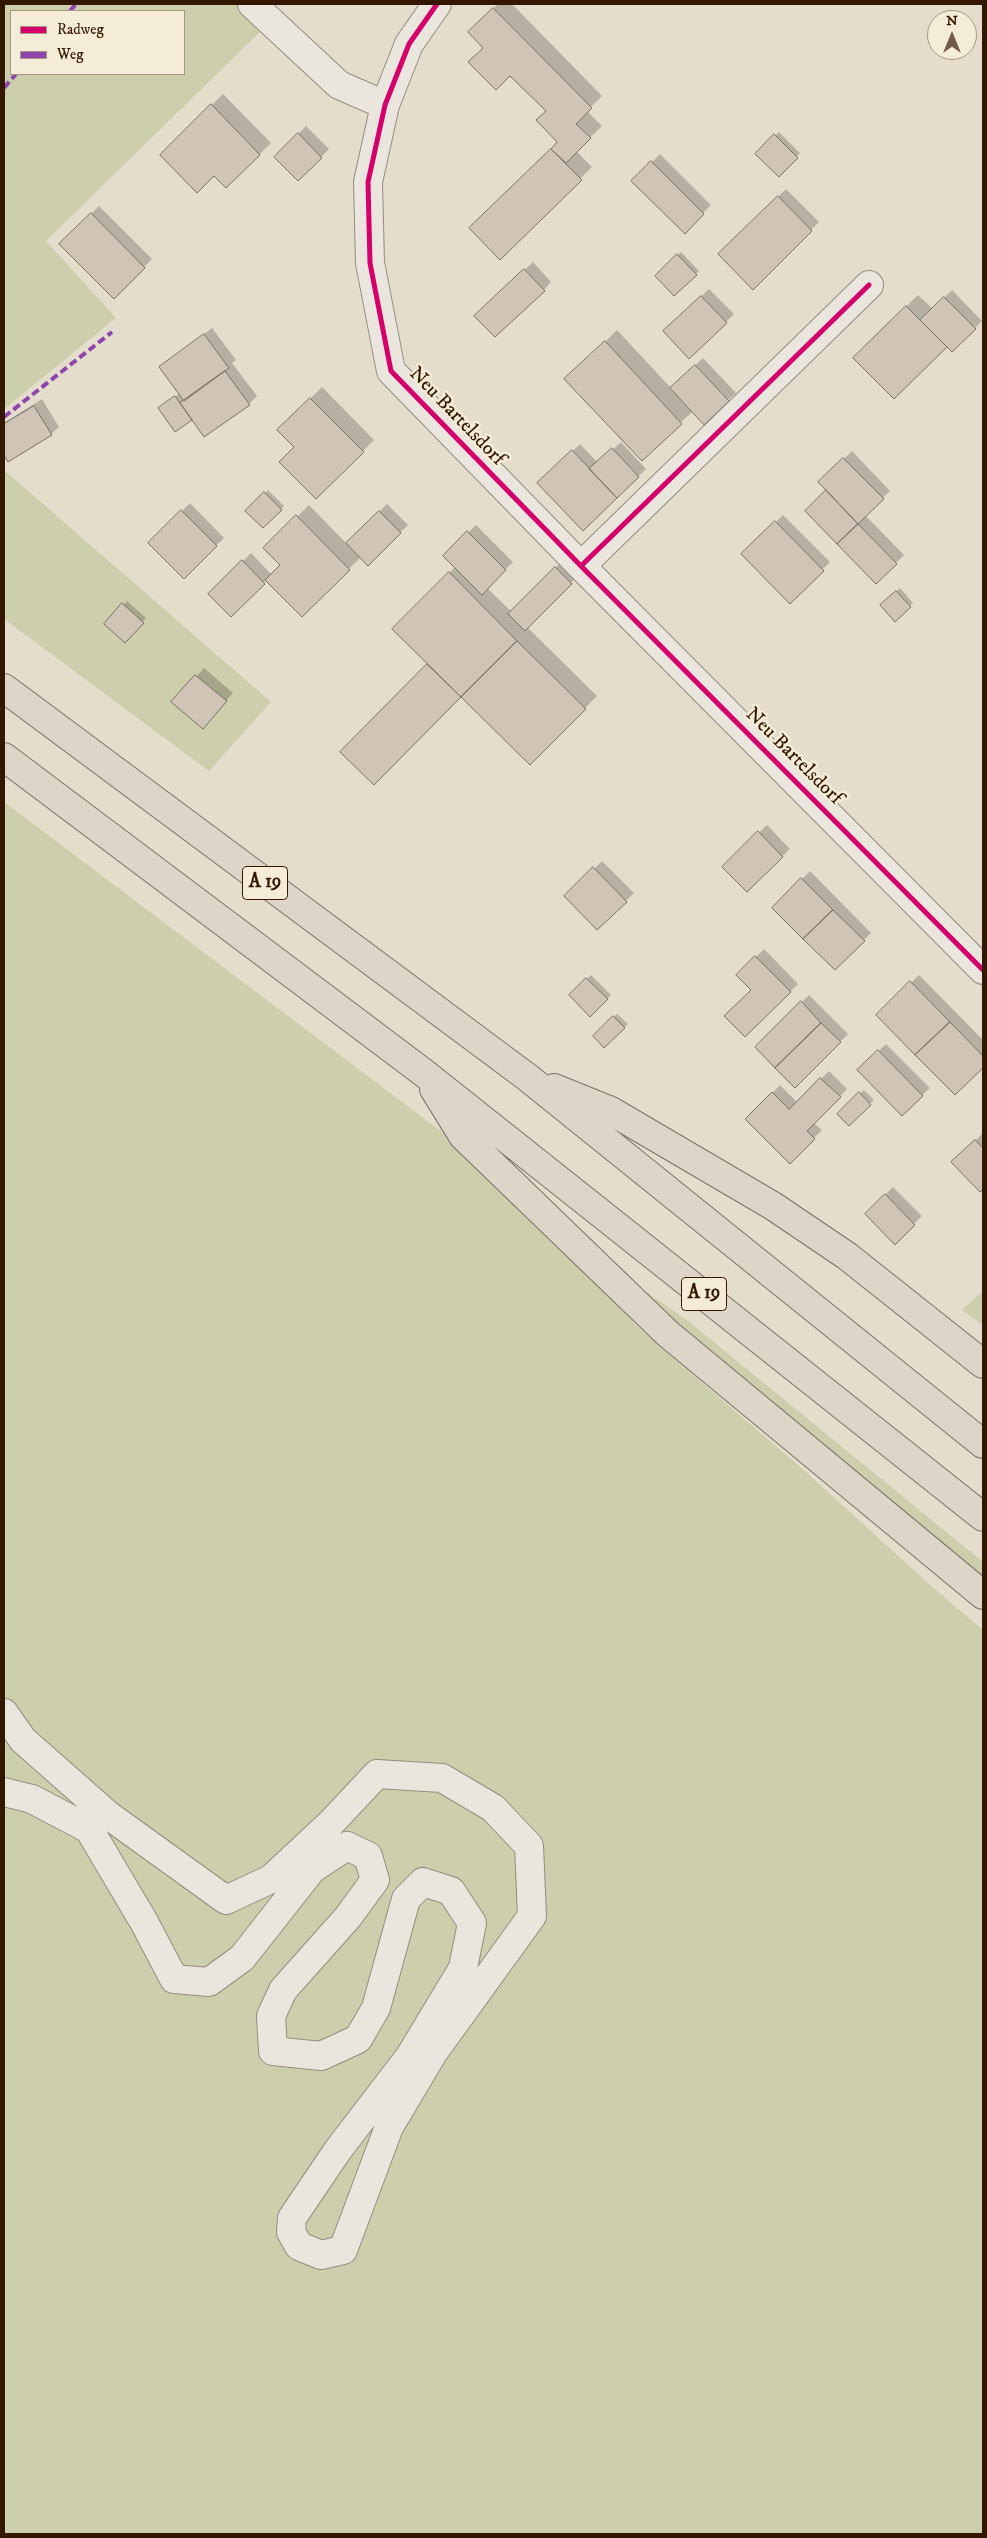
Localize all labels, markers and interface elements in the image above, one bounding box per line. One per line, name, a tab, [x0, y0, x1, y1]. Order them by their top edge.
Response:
legend	[10, 10, 185, 75]
north arrow	[927, 10, 977, 60]
text: N	[946, 12, 958, 30]
text: Radweg	[57, 20, 104, 39]
text: Weg	[57, 45, 84, 64]
street label: Neu Bartelsdorf	[403, 363, 509, 471]
street label: Neu Bartelsdorf	[739, 703, 847, 811]
road number: A 19	[242, 866, 288, 900]
road number: A 19	[682, 1278, 726, 1310]

